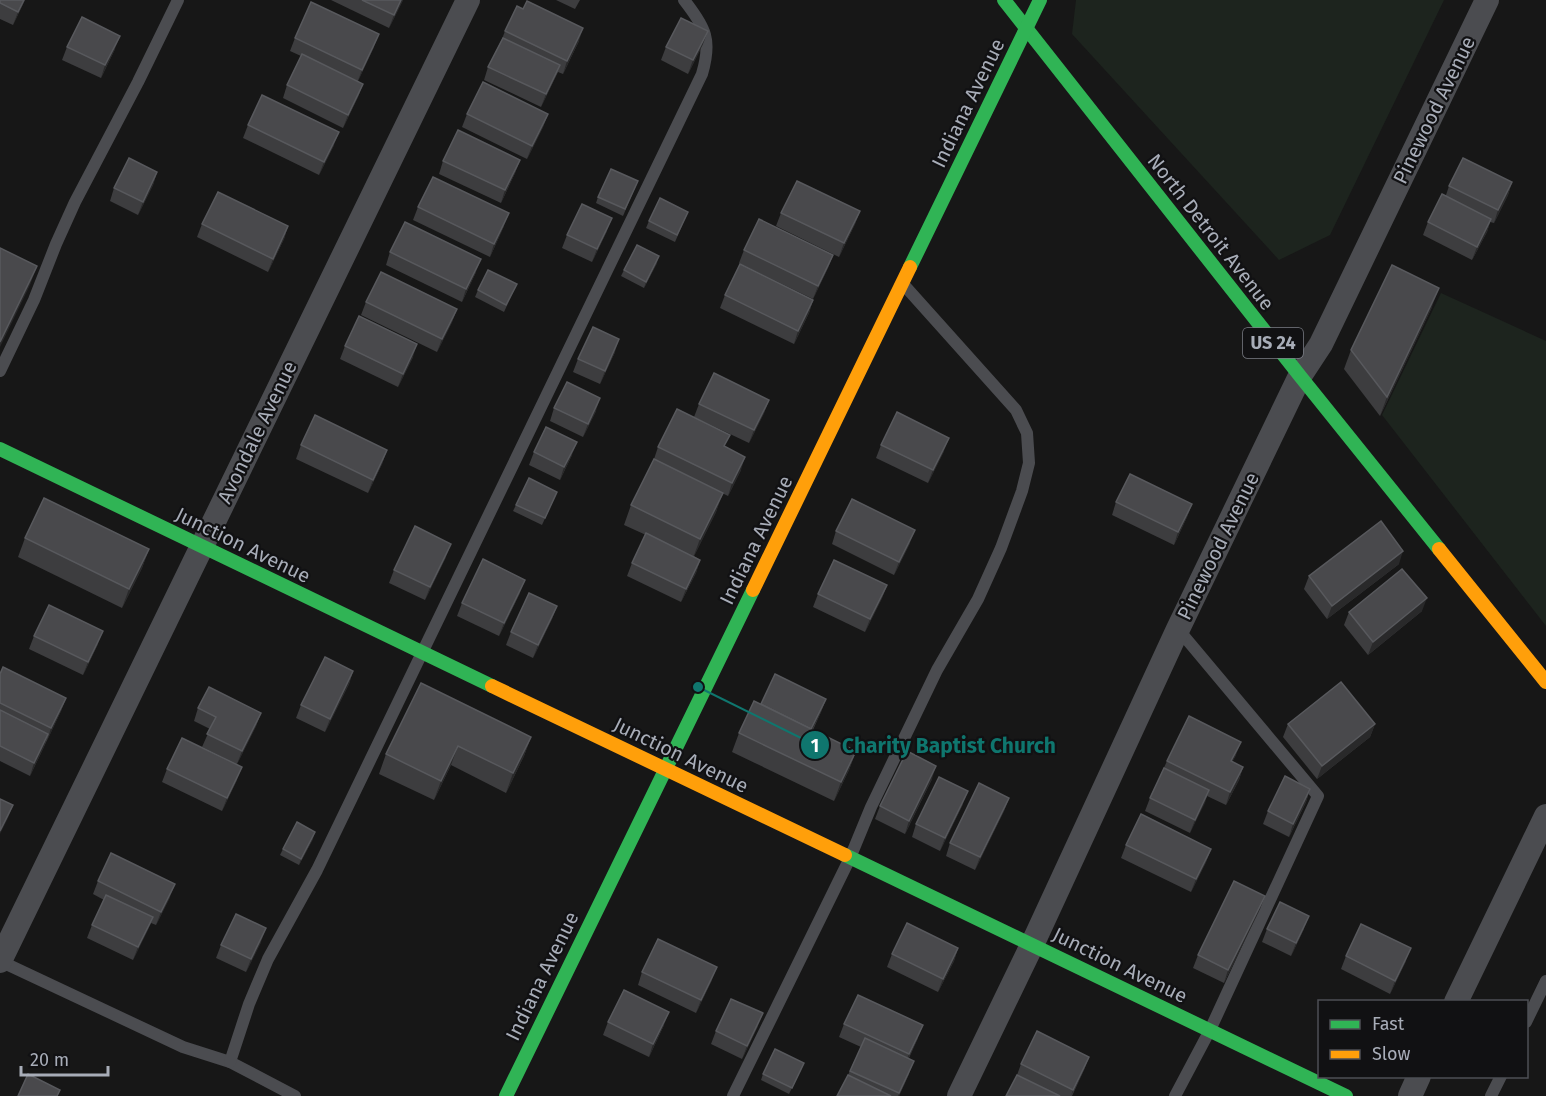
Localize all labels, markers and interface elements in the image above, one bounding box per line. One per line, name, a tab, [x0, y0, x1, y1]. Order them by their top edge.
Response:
street label: Pinewood Avenue	[1388, 32, 1480, 188]
street label: Indiana Avenue	[926, 35, 1010, 171]
street label: North Detroit Avenue	[1143, 149, 1279, 315]
road number: US 24	[1243, 328, 1303, 358]
street label: Avondale Avenue	[212, 357, 302, 507]
street label: Pinewood Avenue	[1172, 468, 1264, 624]
street label: Indiana Avenue	[714, 472, 798, 608]
street label: Junction Avenue	[172, 502, 314, 588]
street label: Junction Avenue	[610, 712, 752, 798]
callout: Charity Baptist Church	[800, 726, 1068, 765]
text: Charity Baptist Church	[842, 733, 1056, 759]
text: 1	[811, 735, 819, 757]
street label: Indiana Avenue	[500, 908, 584, 1044]
street label: Junction Avenue	[1049, 922, 1191, 1008]
legend	[1318, 1000, 1528, 1078]
text: Fast	[1372, 1013, 1405, 1035]
scale bar	[21, 1039, 108, 1077]
text: Slow	[1372, 1043, 1411, 1065]
text: 20 m	[30, 1049, 69, 1071]

